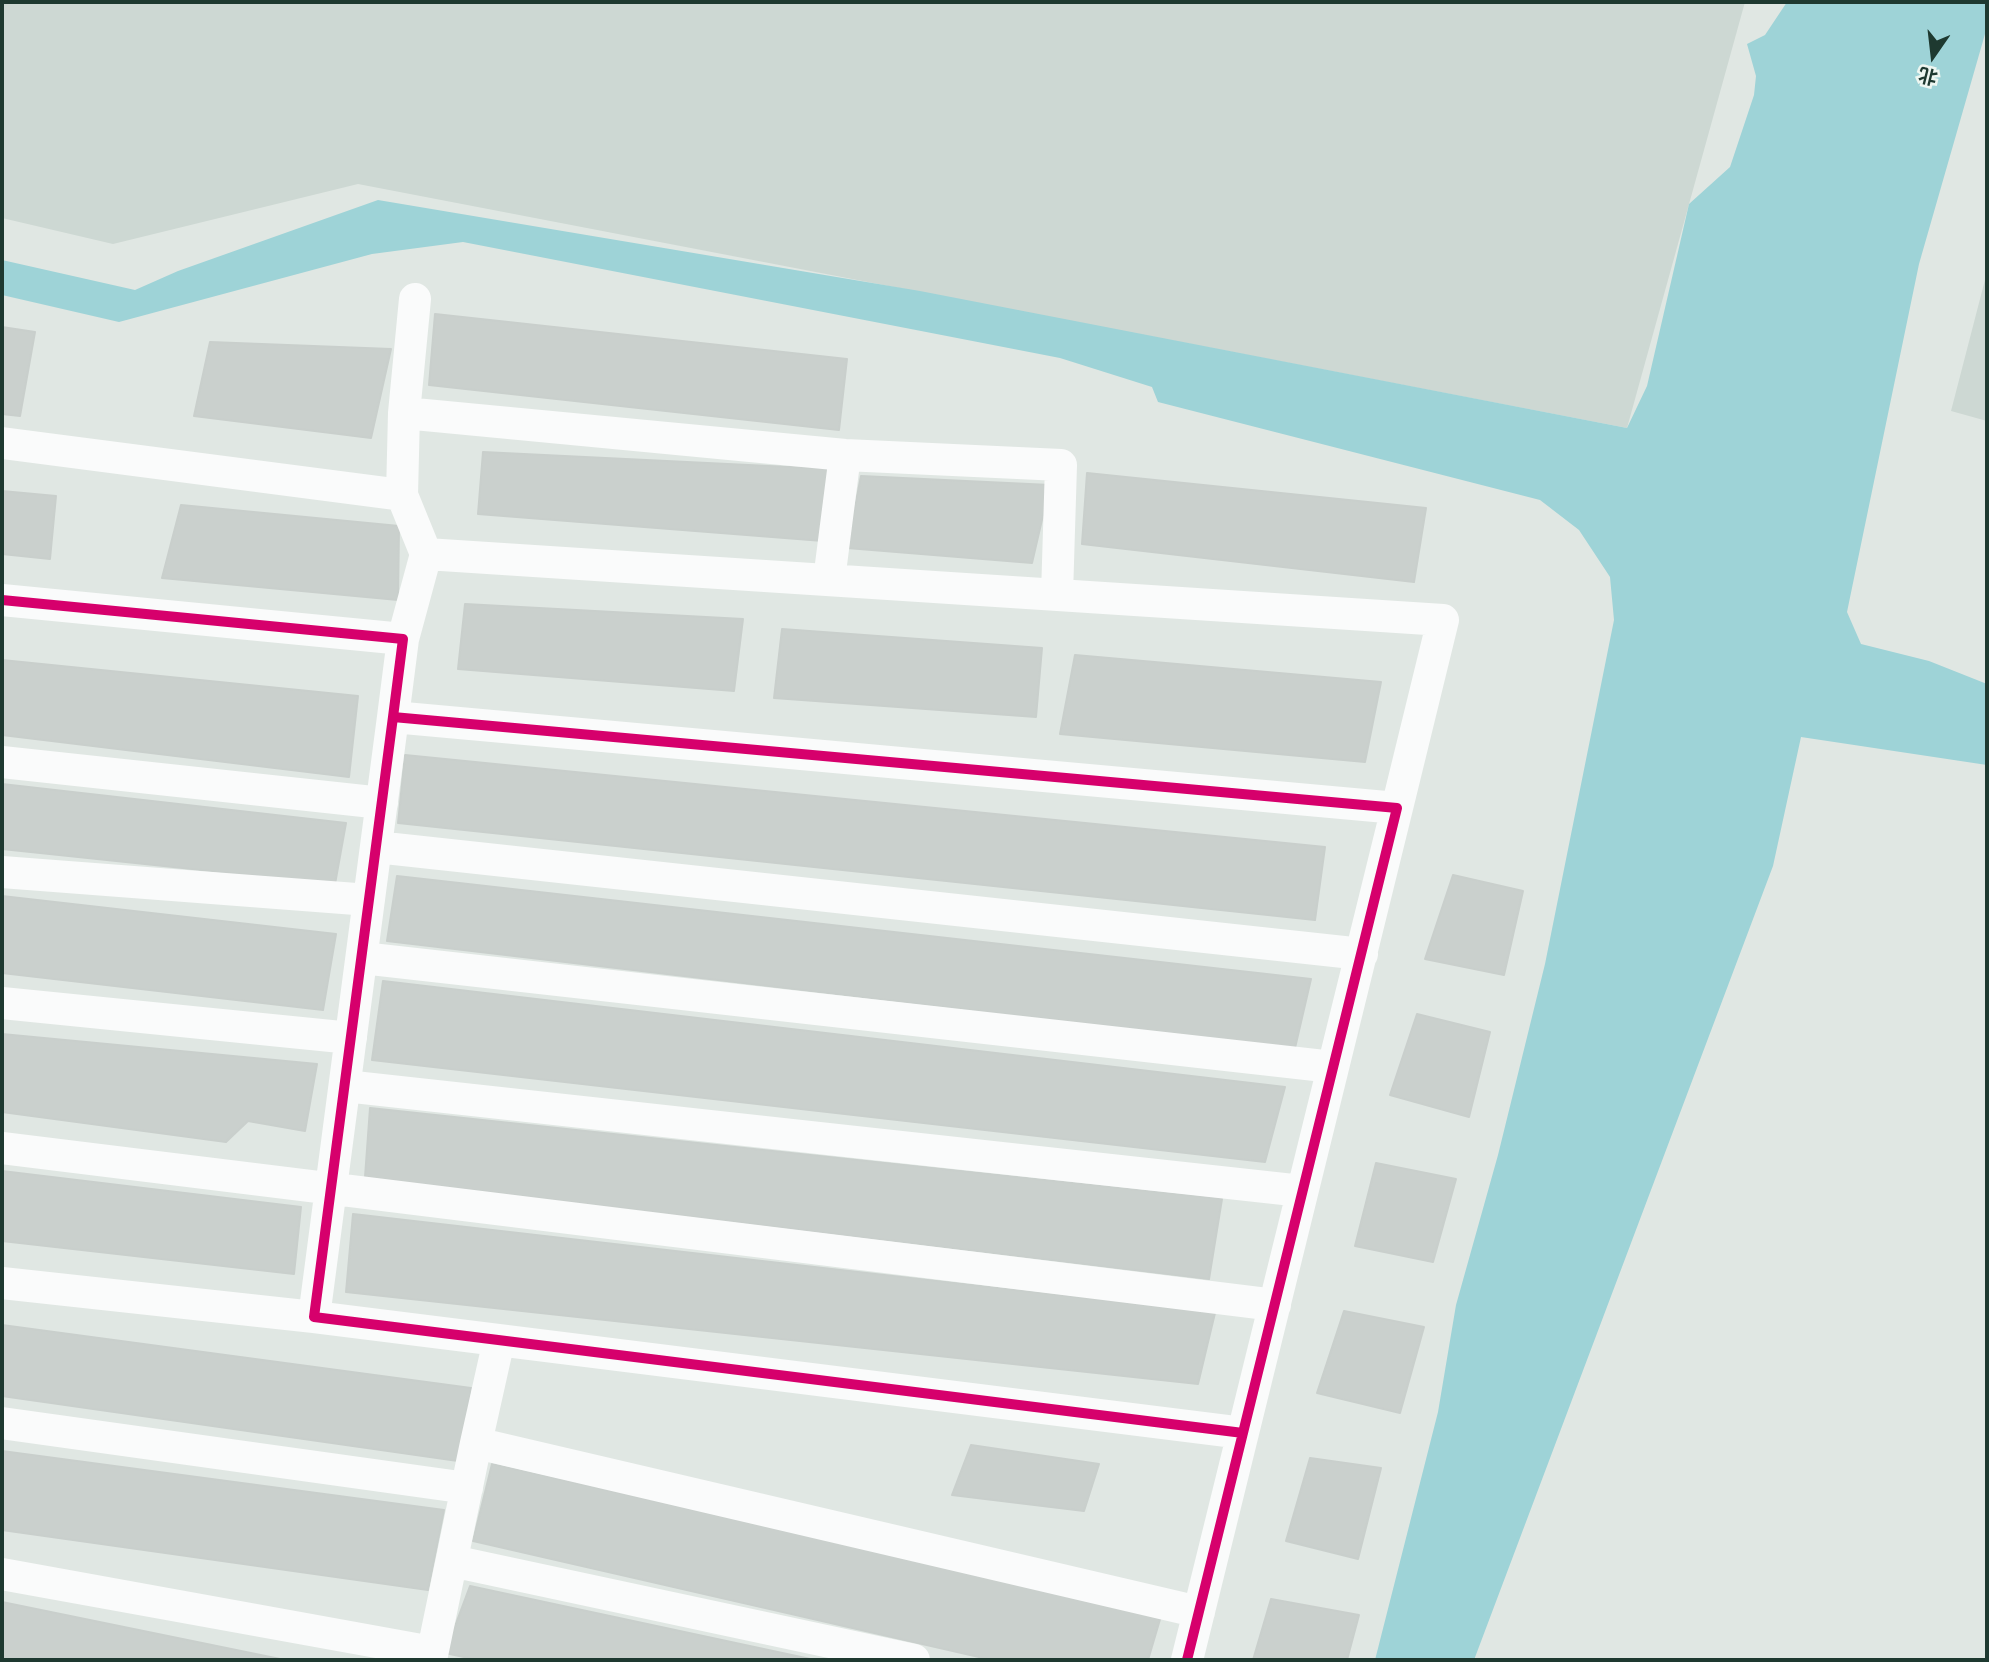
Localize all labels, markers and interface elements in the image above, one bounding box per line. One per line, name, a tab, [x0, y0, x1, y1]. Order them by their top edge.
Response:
north arrow	[1898, 21, 1968, 91]
text: 北	[1916, 63, 1940, 90]

